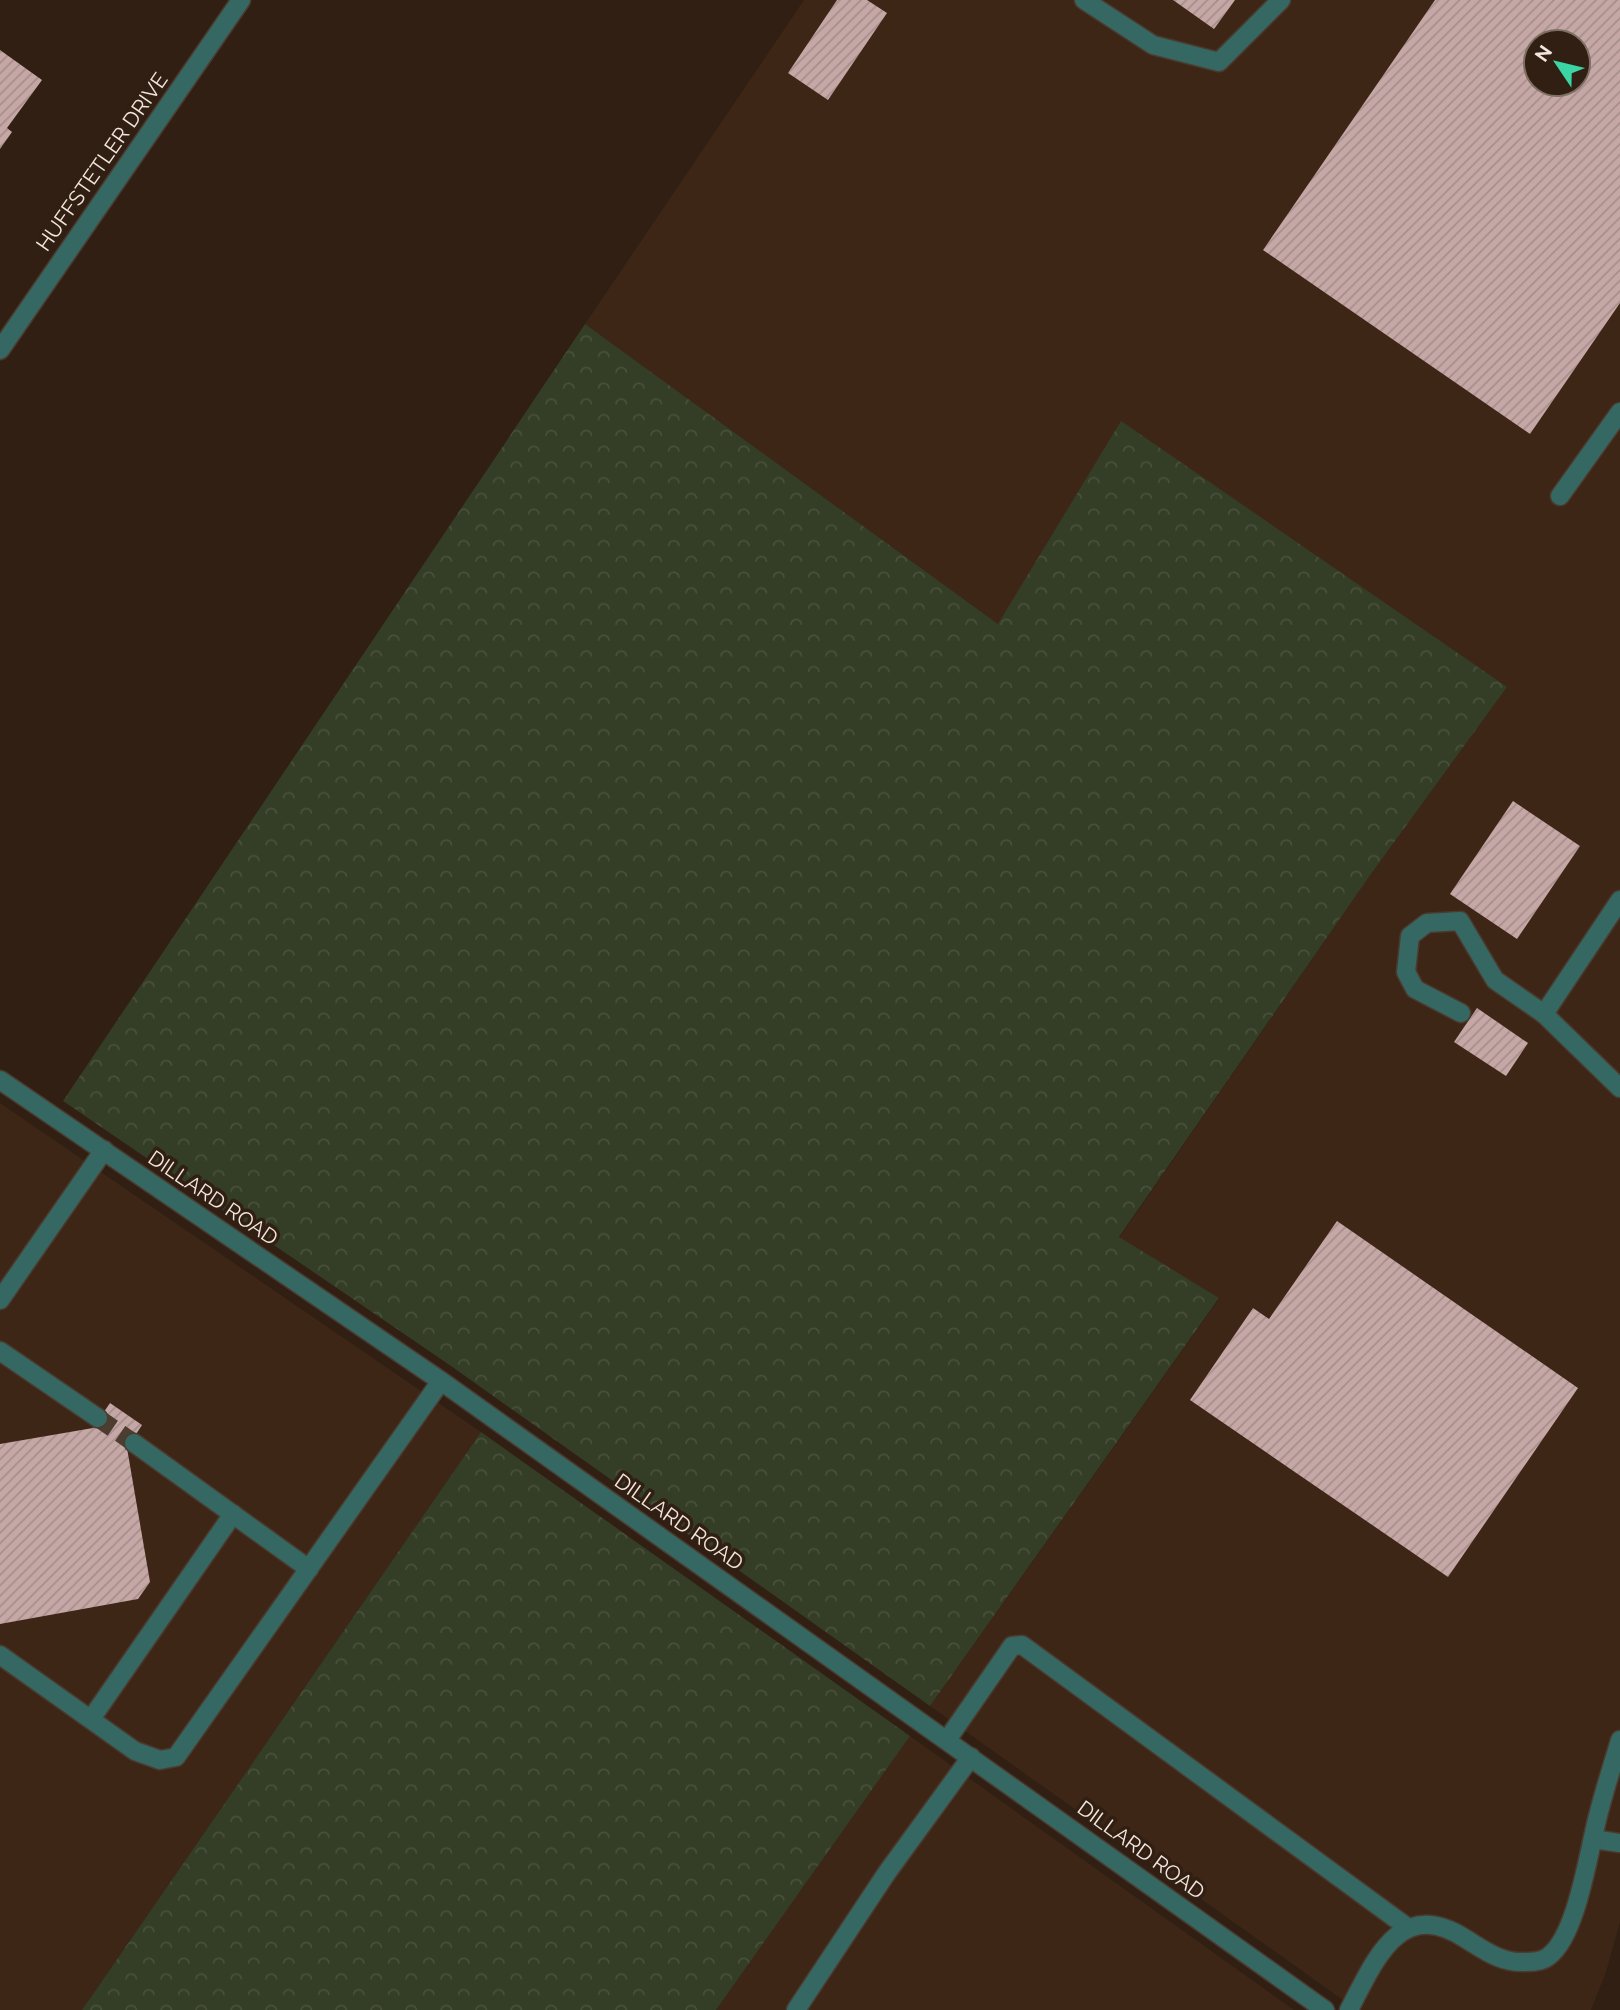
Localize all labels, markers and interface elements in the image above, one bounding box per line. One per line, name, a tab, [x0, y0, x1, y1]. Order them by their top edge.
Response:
north arrow	[1522, 28, 1592, 98]
text: N	[1530, 41, 1556, 65]
street label: HUFFSTETLER DRIVE	[31, 68, 173, 256]
street label: DILLARD ROAD	[144, 1145, 283, 1250]
street label: DILLARD ROAD	[610, 1468, 748, 1575]
street label: DILLARD ROAD	[1073, 1795, 1210, 1904]

